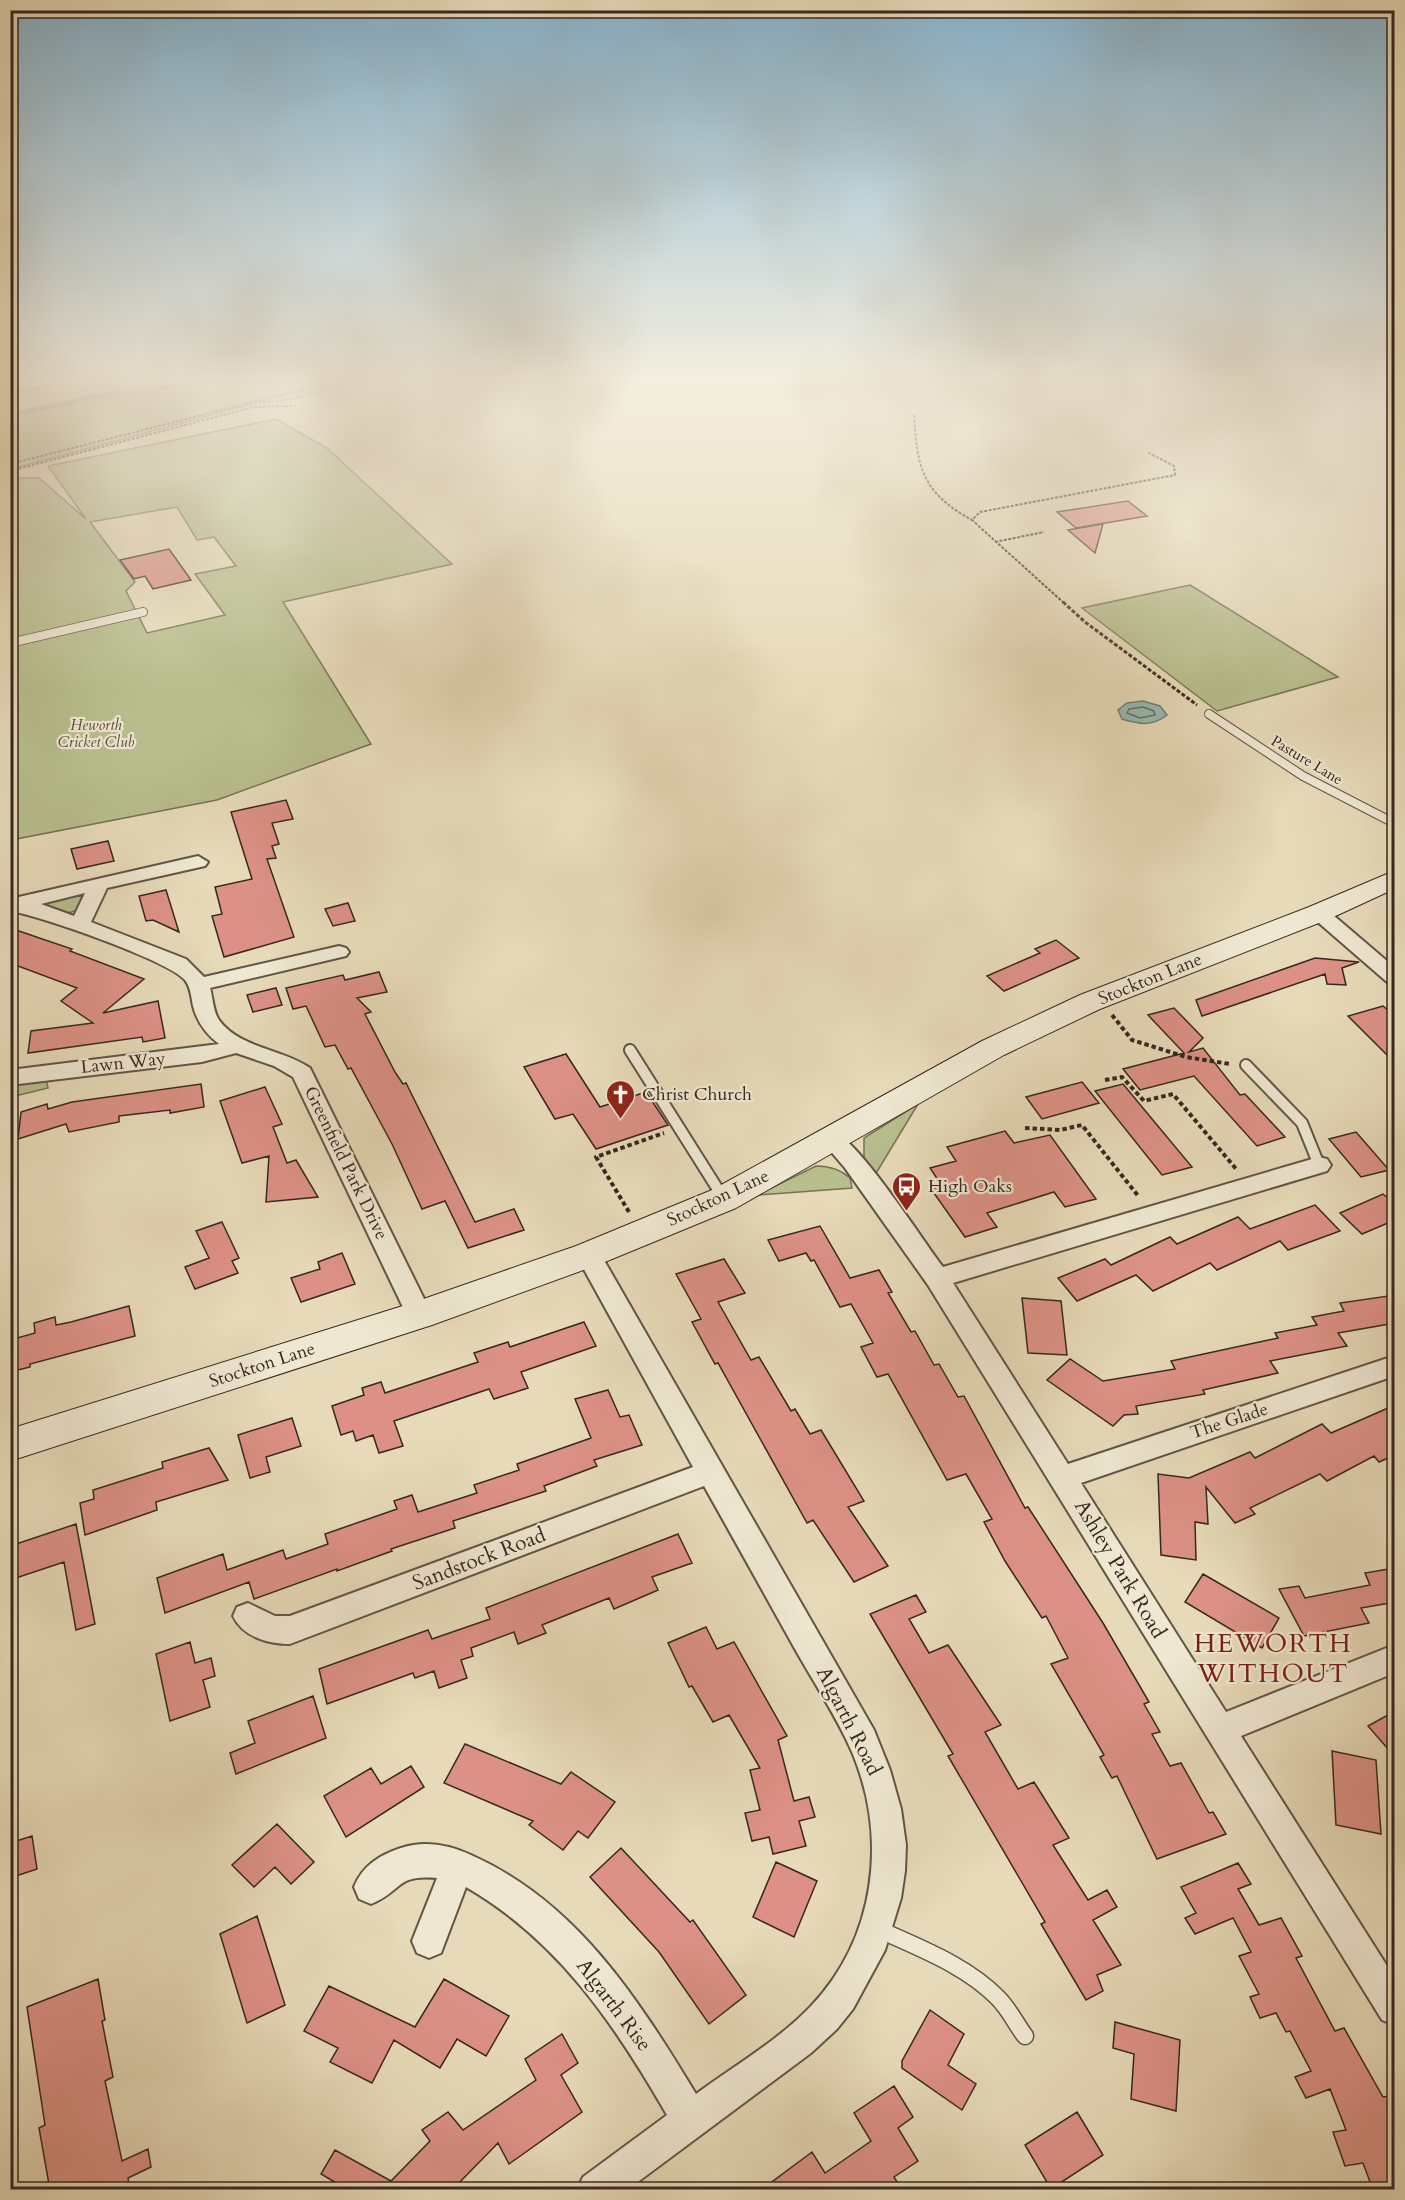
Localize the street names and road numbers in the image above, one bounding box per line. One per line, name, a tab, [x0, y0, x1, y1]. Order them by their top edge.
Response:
street label: Pasture Lane	[1267, 731, 1347, 789]
street label: Stockton Lane	[1094, 947, 1206, 1011]
street label: Lawn Way	[79, 1046, 167, 1080]
street label: Greenfield Park Drive	[298, 1082, 394, 1244]
street label: Stockton Lane	[663, 1163, 773, 1233]
street label: Stockton Lane	[206, 1336, 318, 1394]
street label: The Glade	[1187, 1397, 1271, 1445]
street label: Ashley Park Road	[1067, 1494, 1173, 1644]
street label: Sandstock Road	[408, 1520, 550, 1598]
street label: Algarth Road	[809, 1662, 889, 1780]
street label: Algarth Rise	[569, 1953, 659, 2057]

